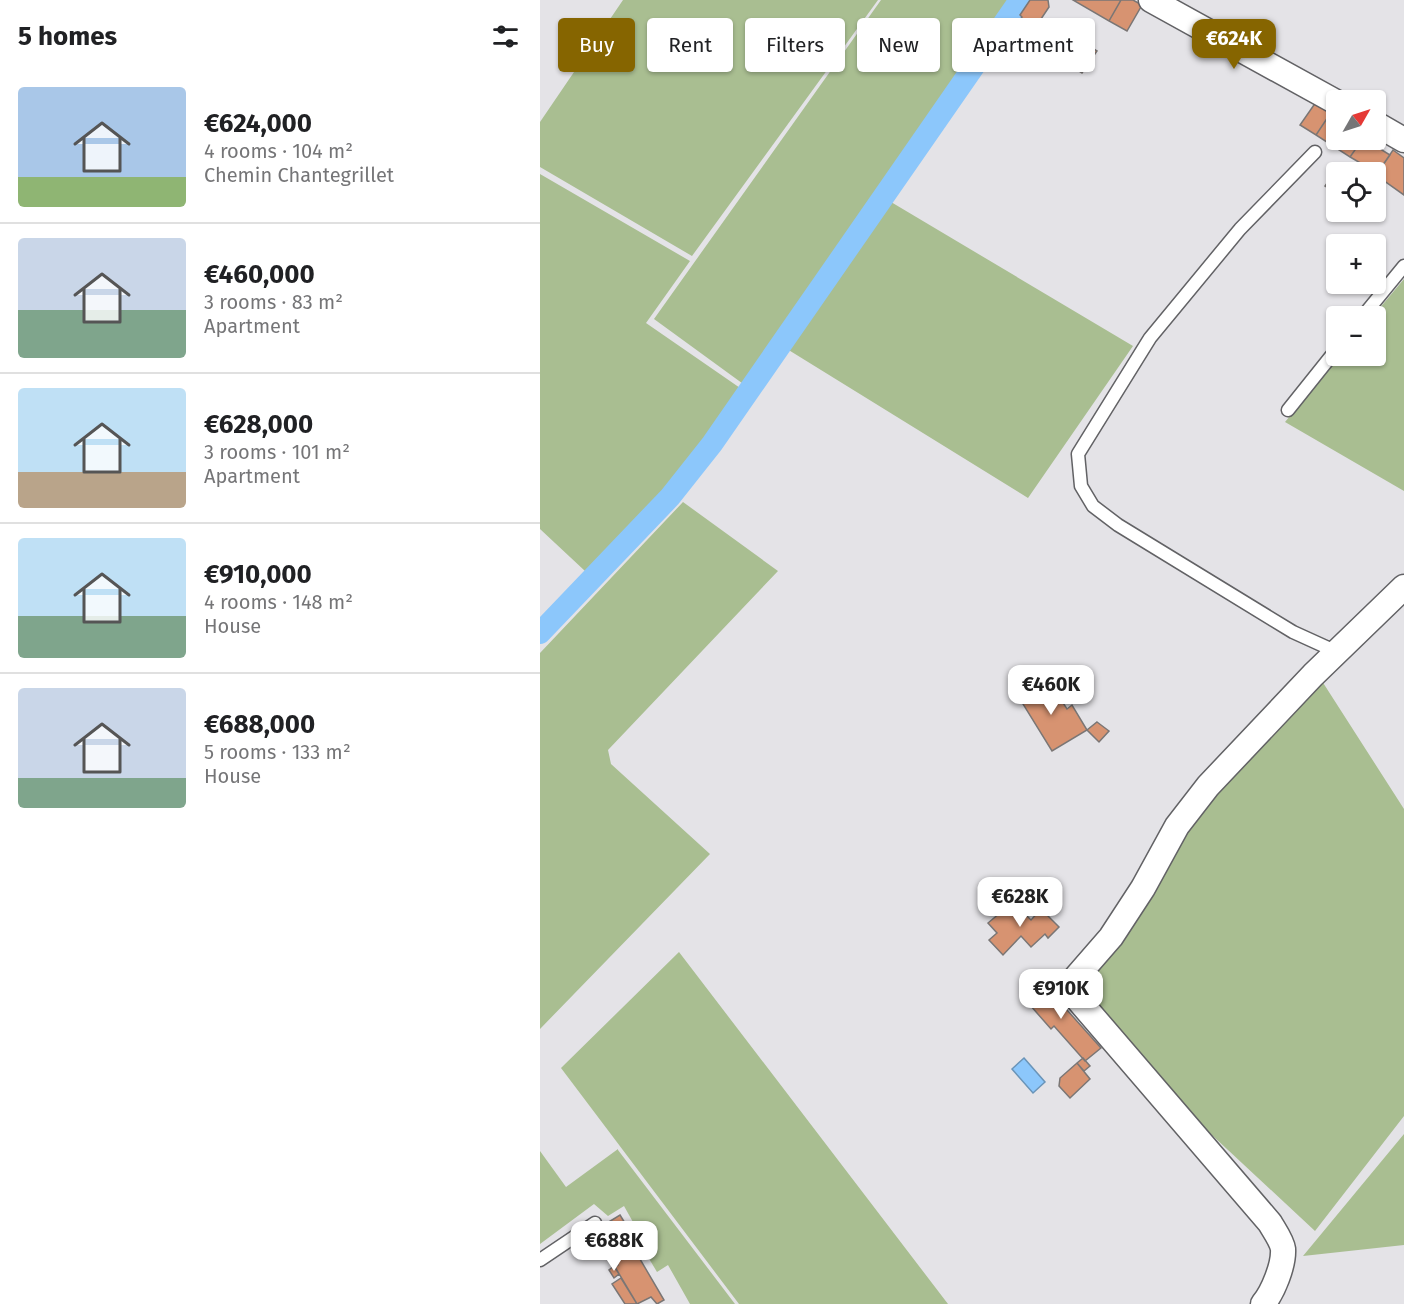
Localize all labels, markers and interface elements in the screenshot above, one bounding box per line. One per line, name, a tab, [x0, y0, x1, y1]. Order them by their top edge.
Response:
chip: Buy	[558, 18, 635, 72]
chip: Rent	[647, 18, 733, 72]
chip: Filters	[745, 18, 845, 72]
chip: New	[857, 18, 940, 72]
chip: Apartment	[952, 18, 1095, 72]
pin: €624K	[1192, 19, 1276, 70]
icon: filters	[489, 20, 522, 53]
text: 5 homes	[18, 21, 117, 52]
text: €624K	[1206, 26, 1262, 50]
north arrow	[1326, 90, 1386, 150]
map controls	[1326, 90, 1386, 366]
text: €624,000	[204, 108, 312, 139]
icon: home	[66, 111, 138, 183]
text: 4 rooms · 104 m²	[204, 139, 353, 163]
button: locate	[1326, 162, 1386, 222]
text: Chemin Chantegrillet	[204, 163, 394, 187]
button: +	[1326, 234, 1386, 294]
text: €460,000	[204, 259, 315, 290]
icon: home	[66, 262, 138, 334]
text: 3 rooms · 83 m²	[204, 290, 343, 314]
button: −	[1326, 306, 1386, 366]
text: Apartment	[204, 314, 300, 338]
text: €628,000	[204, 409, 313, 440]
icon: home	[66, 412, 138, 484]
text: 3 rooms · 101 m²	[204, 440, 350, 464]
text: Apartment	[204, 464, 300, 488]
text: €910,000	[204, 559, 312, 590]
icon: home	[66, 562, 138, 634]
text: 4 rooms · 148 m²	[204, 590, 353, 614]
text: House	[204, 614, 261, 638]
pin: €460K	[1009, 665, 1093, 716]
text: €460K	[1022, 672, 1080, 696]
text: €688,000	[204, 709, 315, 740]
icon: home	[66, 712, 138, 784]
text: 5 rooms · 133 m²	[204, 740, 351, 764]
text: House	[204, 764, 261, 788]
pin: €628K	[978, 877, 1062, 928]
text: €628K	[991, 884, 1049, 908]
pin: €910K	[1019, 969, 1103, 1020]
text: €910K	[1033, 976, 1089, 1000]
pin: €688K	[572, 1221, 656, 1272]
text: €688K	[585, 1228, 643, 1252]

